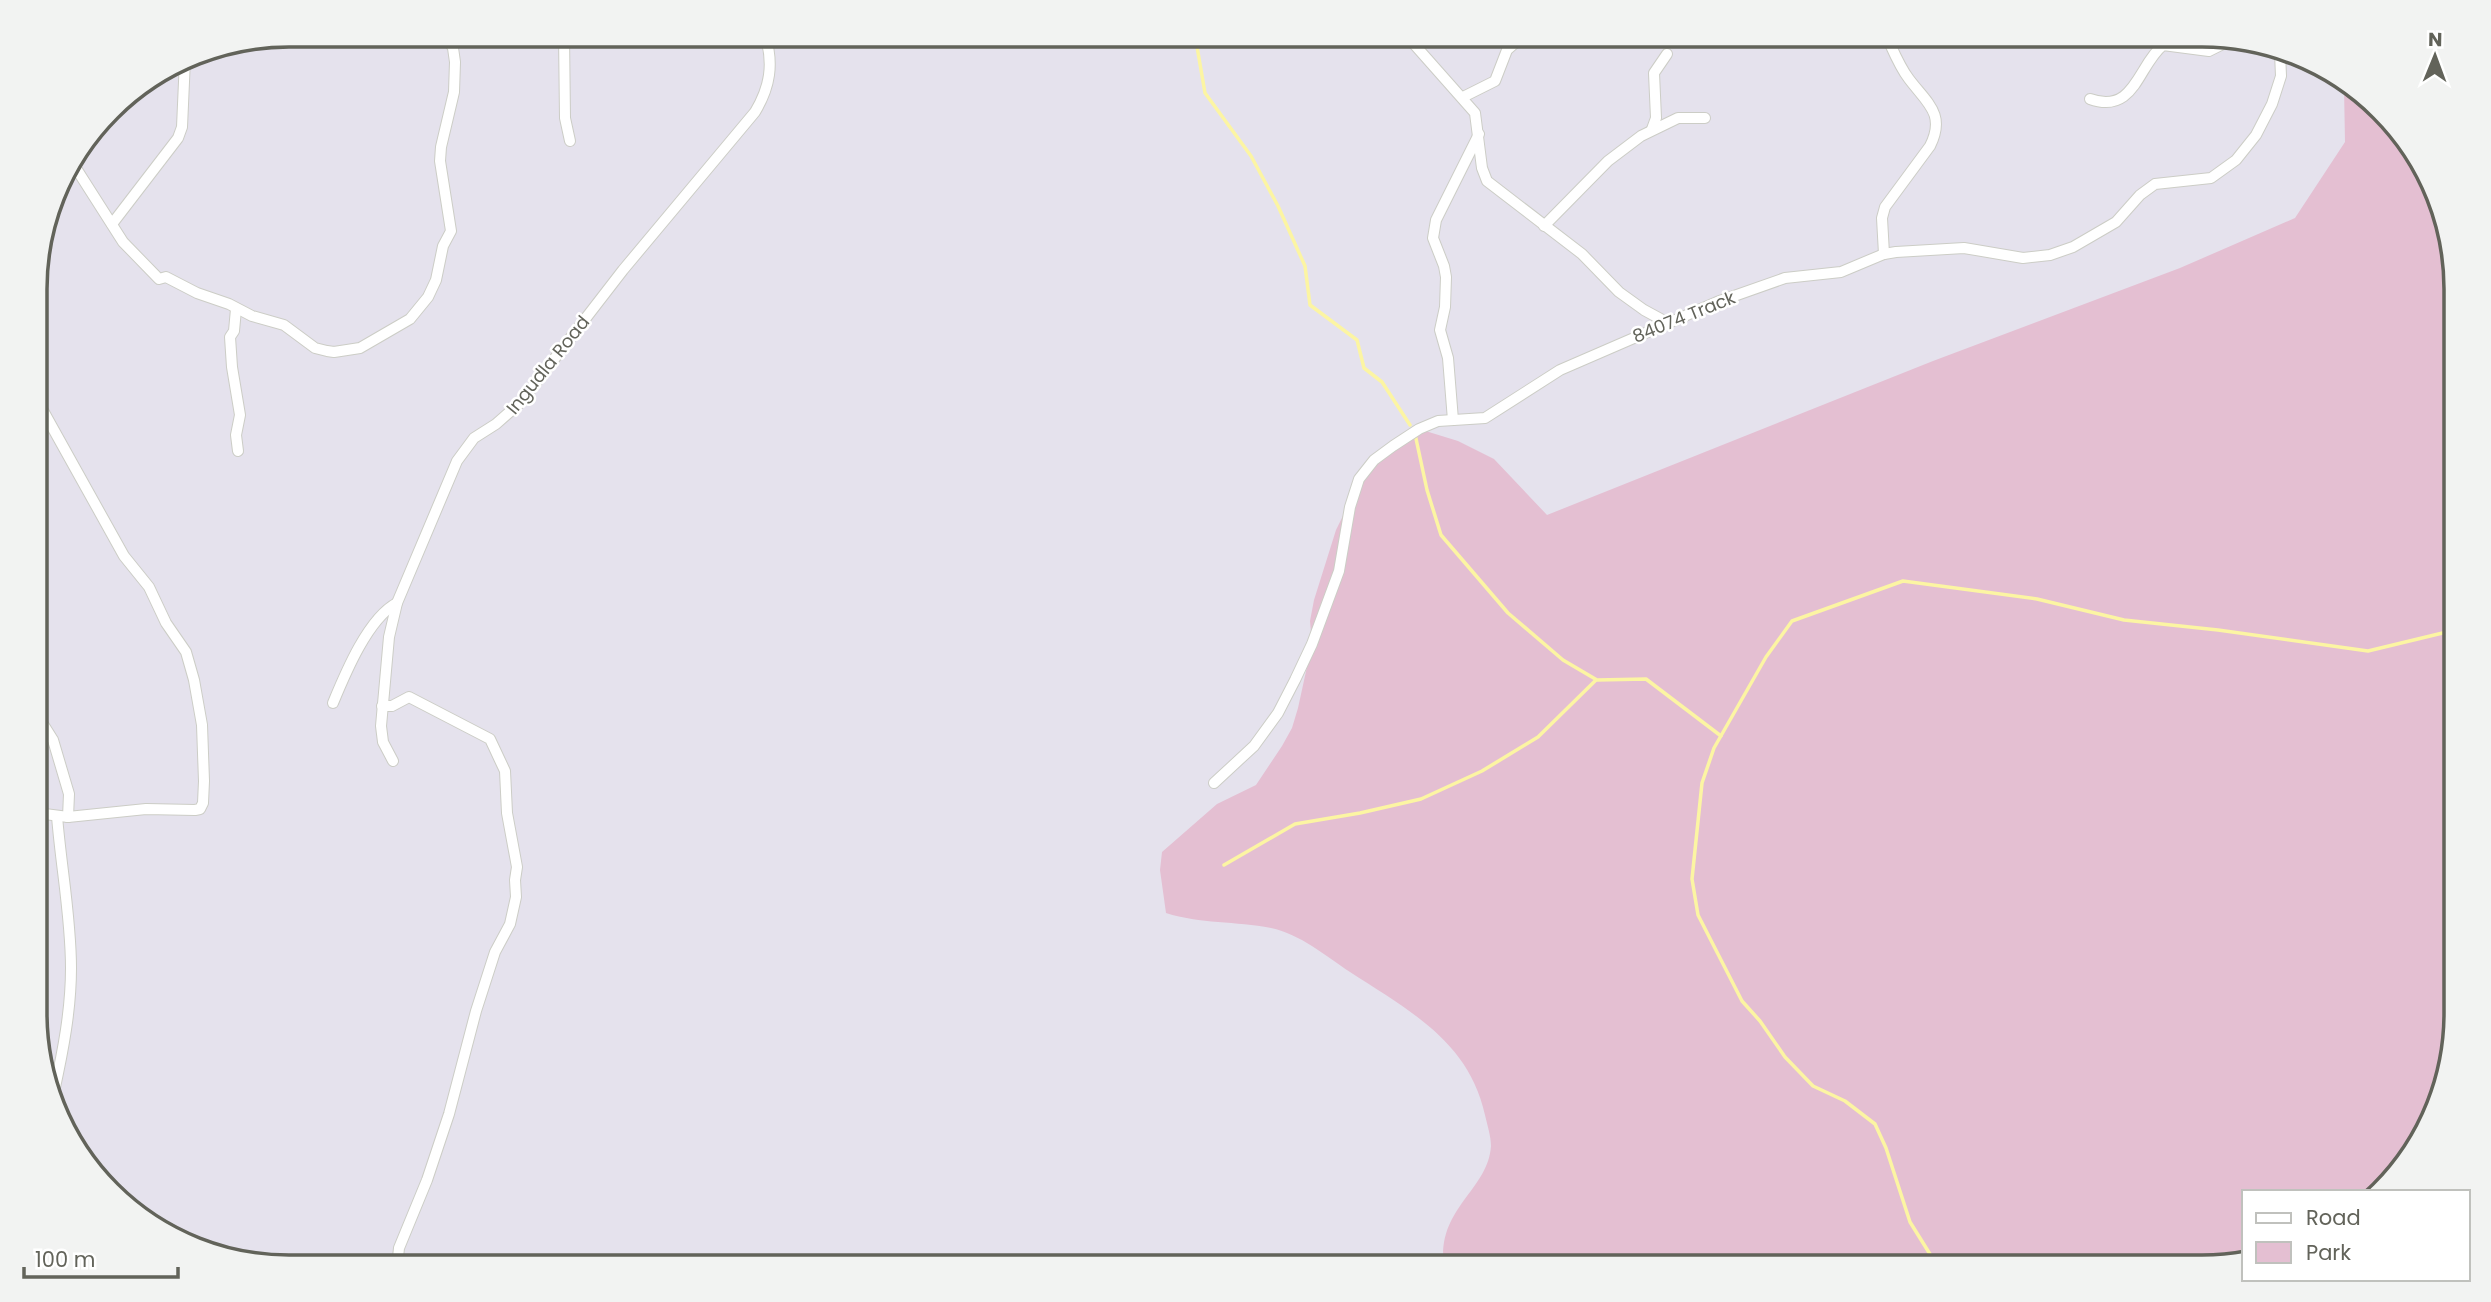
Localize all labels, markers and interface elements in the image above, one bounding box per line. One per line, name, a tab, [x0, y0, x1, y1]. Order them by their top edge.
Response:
north arrow	[2400, 21, 2470, 91]
text: N	[2428, 26, 2443, 53]
street label: 84074 Track	[1629, 284, 1740, 348]
street label: Ingudla Road	[500, 310, 595, 419]
legend	[2242, 1190, 2470, 1281]
text: Road	[2306, 1203, 2361, 1232]
scale bar	[24, 1236, 178, 1280]
text: Park	[2306, 1238, 2351, 1267]
text: 100 m	[35, 1245, 95, 1274]

